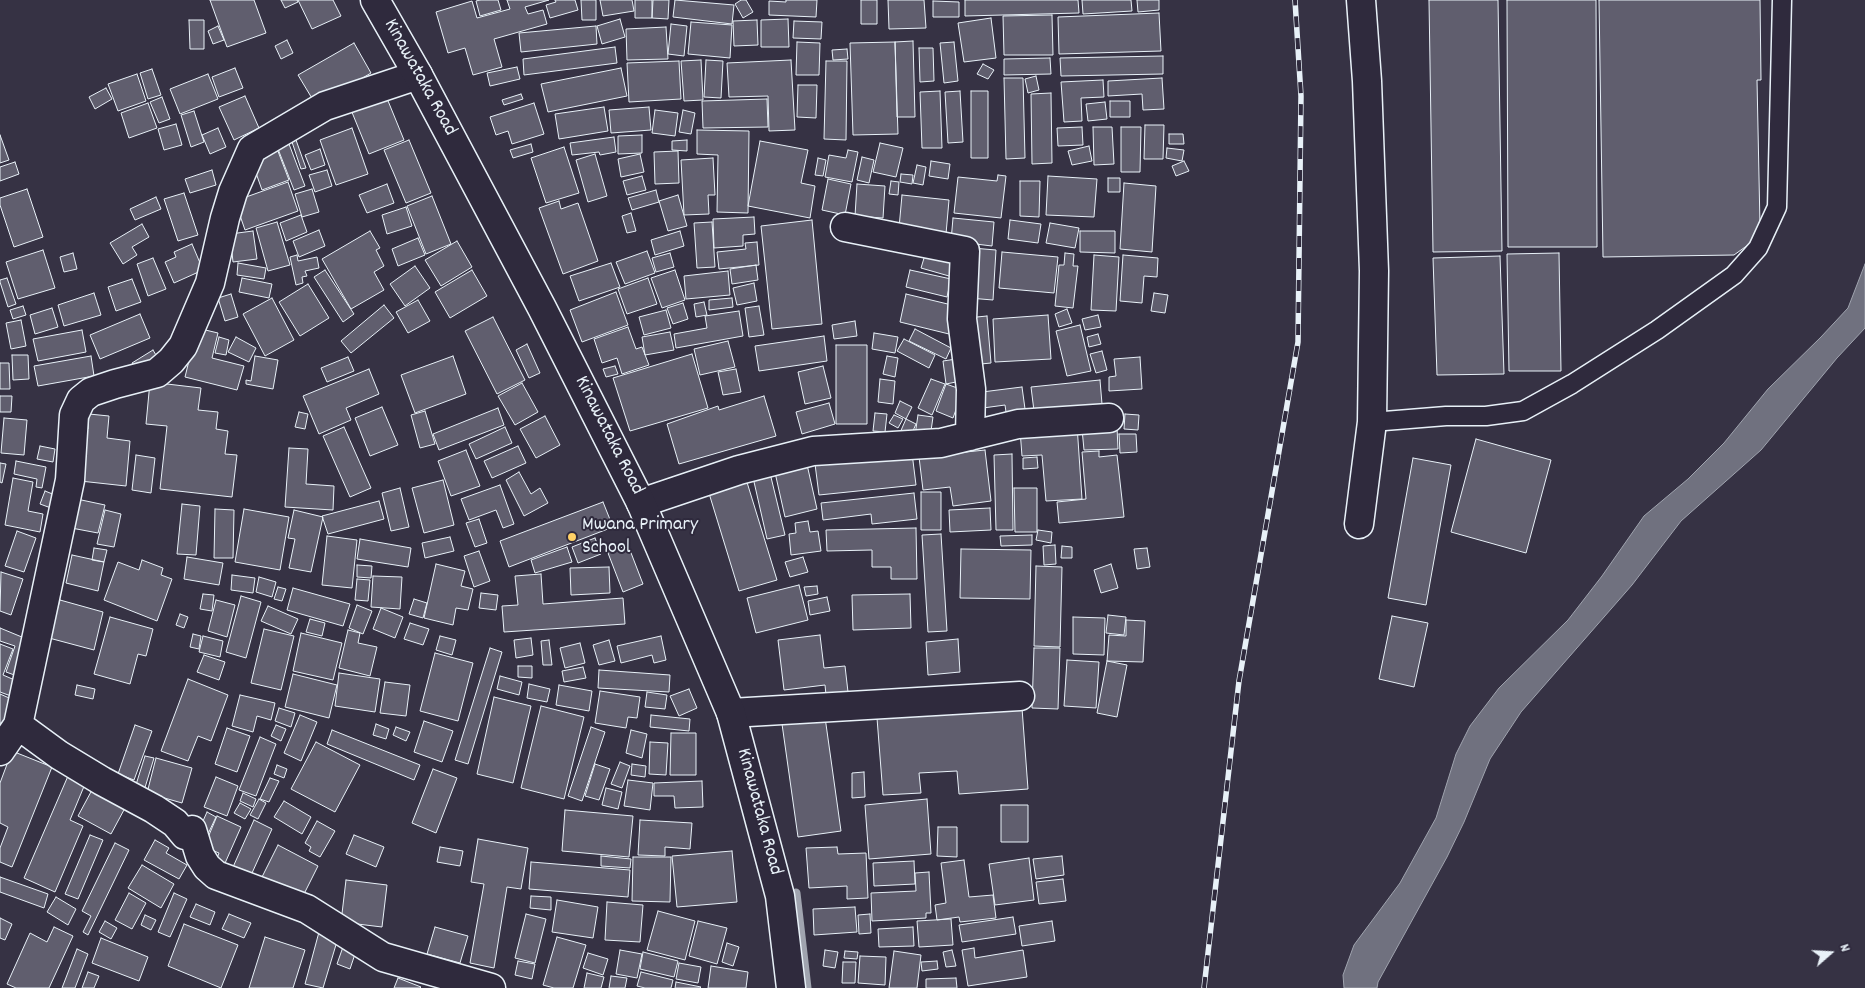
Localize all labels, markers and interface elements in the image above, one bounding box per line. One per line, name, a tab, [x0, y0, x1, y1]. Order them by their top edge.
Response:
street label: Kinawataka Road	[377, 15, 461, 141]
street label: Kinawataka Road	[568, 373, 648, 499]
place label: Mwana Primary School	[582, 514, 698, 561]
marker: Mwana Primary School	[566, 531, 578, 543]
street label: Kinawataka Road	[730, 746, 786, 878]
north arrow	[1805, 928, 1855, 978]
text: N	[1834, 942, 1855, 955]

